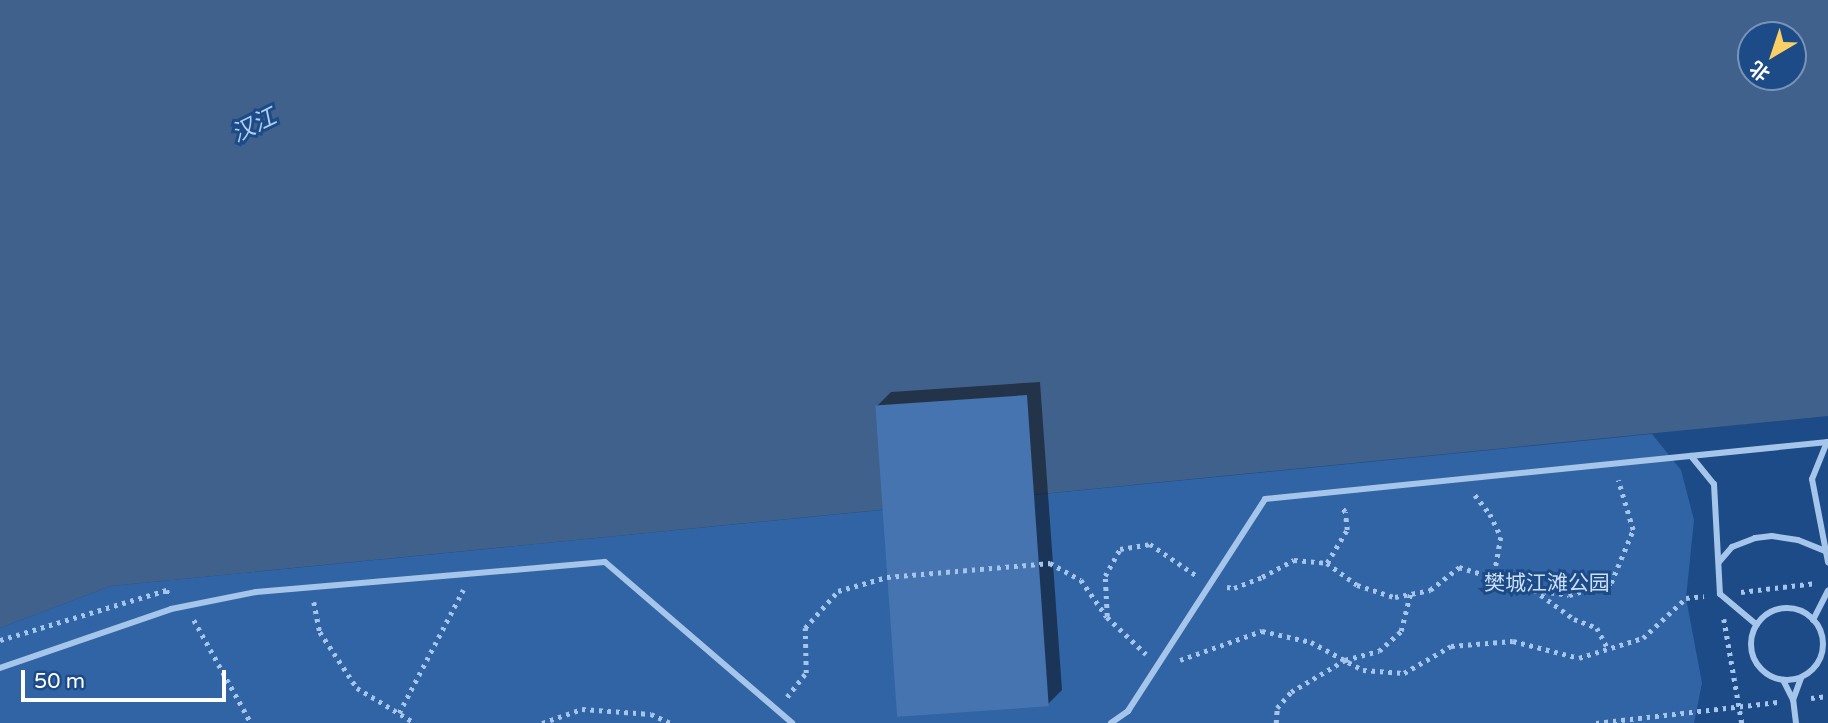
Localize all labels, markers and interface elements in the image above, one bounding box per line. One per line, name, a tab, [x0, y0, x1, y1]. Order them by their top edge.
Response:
north arrow	[1737, 21, 1807, 91]
text: 北	[1746, 56, 1774, 85]
water label: 汉江	[227, 104, 281, 148]
park label: 樊城江滩公园	[1484, 571, 1610, 597]
scale bar	[24, 656, 229, 700]
text: 50 m	[34, 669, 85, 694]

